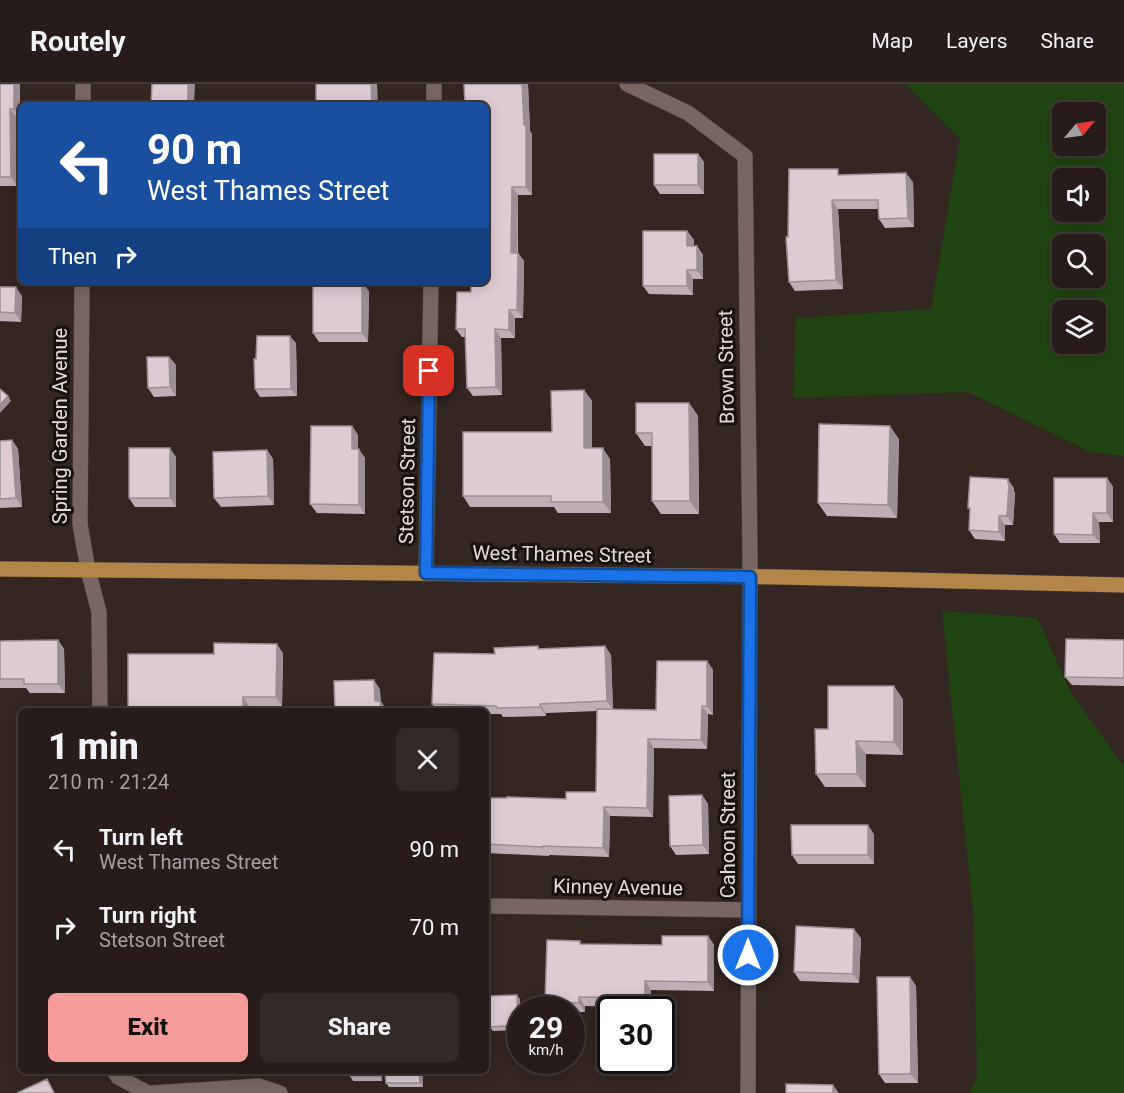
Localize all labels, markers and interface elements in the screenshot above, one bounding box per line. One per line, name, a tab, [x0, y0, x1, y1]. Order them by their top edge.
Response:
text: Routely	[30, 25, 126, 58]
text: Map	[871, 29, 913, 53]
text: Layers	[946, 29, 1007, 53]
text: Share	[1040, 29, 1094, 53]
north arrow	[1052, 102, 1106, 156]
map controls	[1052, 102, 1106, 354]
text: 90 m	[147, 125, 242, 174]
icon: left	[48, 126, 126, 204]
button: sound	[1052, 168, 1106, 222]
text: West Thames Street	[147, 175, 389, 207]
button: search	[1052, 234, 1106, 288]
icon: right	[109, 240, 142, 273]
text: Then	[48, 244, 97, 269]
button: layers	[1052, 300, 1106, 354]
street label: Brown Street	[713, 310, 739, 424]
street label: Spring Garden Avenue	[48, 328, 72, 524]
pin	[403, 345, 454, 396]
icon: arrive	[412, 354, 445, 387]
street label: Stetson Street	[394, 418, 420, 544]
street label: West Thames Street	[472, 540, 652, 568]
text: 1 min	[48, 726, 139, 768]
button: close	[396, 728, 459, 791]
text: 210 m · 21:24	[48, 770, 169, 794]
street label: Cahoon Street	[716, 772, 740, 898]
text: Turn left	[99, 825, 183, 850]
icon: left	[48, 833, 81, 866]
text: 90 m	[410, 837, 459, 862]
text: West Thames Street	[99, 850, 279, 874]
street label: Kinney Avenue	[553, 874, 683, 900]
text: Turn right	[99, 903, 196, 928]
icon: right	[48, 911, 81, 944]
text: 70 m	[410, 915, 459, 940]
position arrow	[716, 923, 780, 987]
text: Stetson Street	[99, 928, 225, 952]
button: Exit	[48, 993, 248, 1062]
button: Share	[260, 993, 459, 1062]
speed limit sign: 30	[597, 996, 675, 1074]
text: 29	[529, 1010, 563, 1045]
text: km/h	[528, 1041, 564, 1059]

